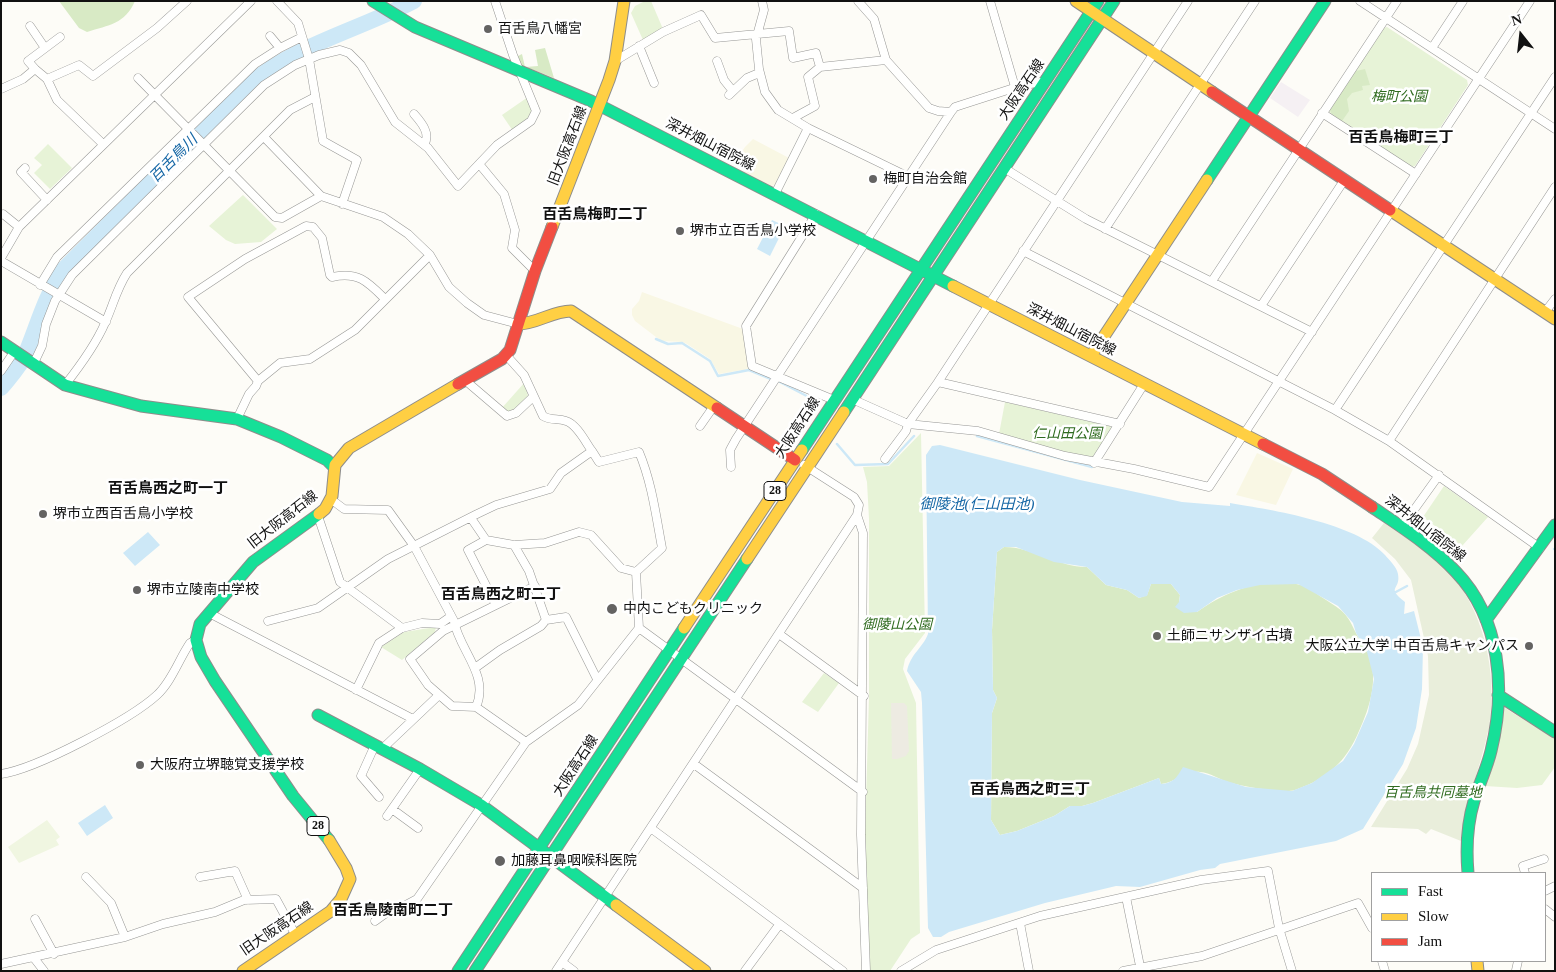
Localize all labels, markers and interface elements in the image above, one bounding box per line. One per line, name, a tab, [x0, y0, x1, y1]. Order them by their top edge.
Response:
north arrow	[1496, 10, 1546, 60]
text: N	[1510, 11, 1524, 29]
place label: 百舌鳥八幡宮	[498, 21, 582, 37]
marker: 百舌鳥八幡宮	[482, 23, 494, 35]
street label: 大阪高石線	[995, 56, 1049, 124]
park label: 梅町公園	[1371, 89, 1427, 105]
street label: 旧大阪高石線	[545, 104, 591, 188]
street label: 深井畑山宿院線	[663, 115, 757, 175]
district label: 百舌鳥梅町三丁	[1349, 129, 1453, 147]
water label: 百舌鳥川	[146, 131, 202, 187]
place label: 梅町自治会館	[883, 171, 967, 187]
marker: 梅町自治会館	[867, 173, 879, 185]
district label: 百舌鳥梅町二丁	[543, 206, 647, 224]
place label: 堺市立百舌鳥小学校	[690, 223, 816, 239]
marker: 堺市立百舌鳥小学校	[674, 225, 686, 237]
street label: 深井畑山宿院線	[1024, 300, 1118, 360]
street label: 大阪高石線	[772, 394, 824, 462]
park label: 仁山田公園	[1032, 426, 1102, 442]
district label: 百舌鳥西之町一丁	[108, 480, 228, 498]
road number: 28	[764, 482, 786, 501]
street label: 旧大阪高石線	[245, 488, 321, 552]
street label: 深井畑山宿院線	[1381, 492, 1469, 566]
water label: 御陵池(仁山田池)	[920, 496, 1034, 514]
place label: 堺市立西百舌鳥小学校	[53, 506, 193, 522]
marker: 堺市立西百舌鳥小学校	[37, 508, 49, 520]
place label: 堺市立陵南中学校	[147, 582, 259, 598]
marker: 堺市立陵南中学校	[131, 584, 143, 596]
district label: 百舌鳥西之町二丁	[441, 586, 561, 604]
place label: 中内こどもクリニック	[623, 601, 763, 617]
marker: 中内こどもクリニック	[605, 602, 619, 616]
park label: 御陵山公園	[862, 617, 932, 633]
place label: 土師ニサンザイ古墳	[1167, 628, 1293, 644]
marker: 土師ニサンザイ古墳	[1151, 630, 1163, 642]
place label: 大阪公立大学 中百舌鳥キャンパス	[1306, 638, 1519, 654]
marker: 大阪公立大学 中百舌鳥キャンパス	[1523, 640, 1535, 652]
street label: 大阪高石線	[550, 732, 602, 800]
place label: 大阪府立堺聴覚支援学校	[150, 757, 304, 773]
marker: 大阪府立堺聴覚支援学校	[134, 759, 146, 771]
district label: 百舌鳥西之町三丁	[970, 781, 1090, 799]
park label: 百舌鳥共同墓地	[1384, 785, 1482, 801]
road number: 28	[307, 816, 329, 836]
place label: 加藤耳鼻咽喉科医院	[511, 853, 637, 869]
marker: 加藤耳鼻咽喉科医院	[493, 854, 507, 868]
legend	[1371, 872, 1546, 962]
text: Fast	[1418, 883, 1443, 899]
street label: 旧大阪高石線	[237, 899, 317, 959]
district label: 百舌鳥陵南町二丁	[333, 902, 453, 920]
text: Slow	[1418, 908, 1449, 924]
text: Jam	[1418, 933, 1442, 949]

